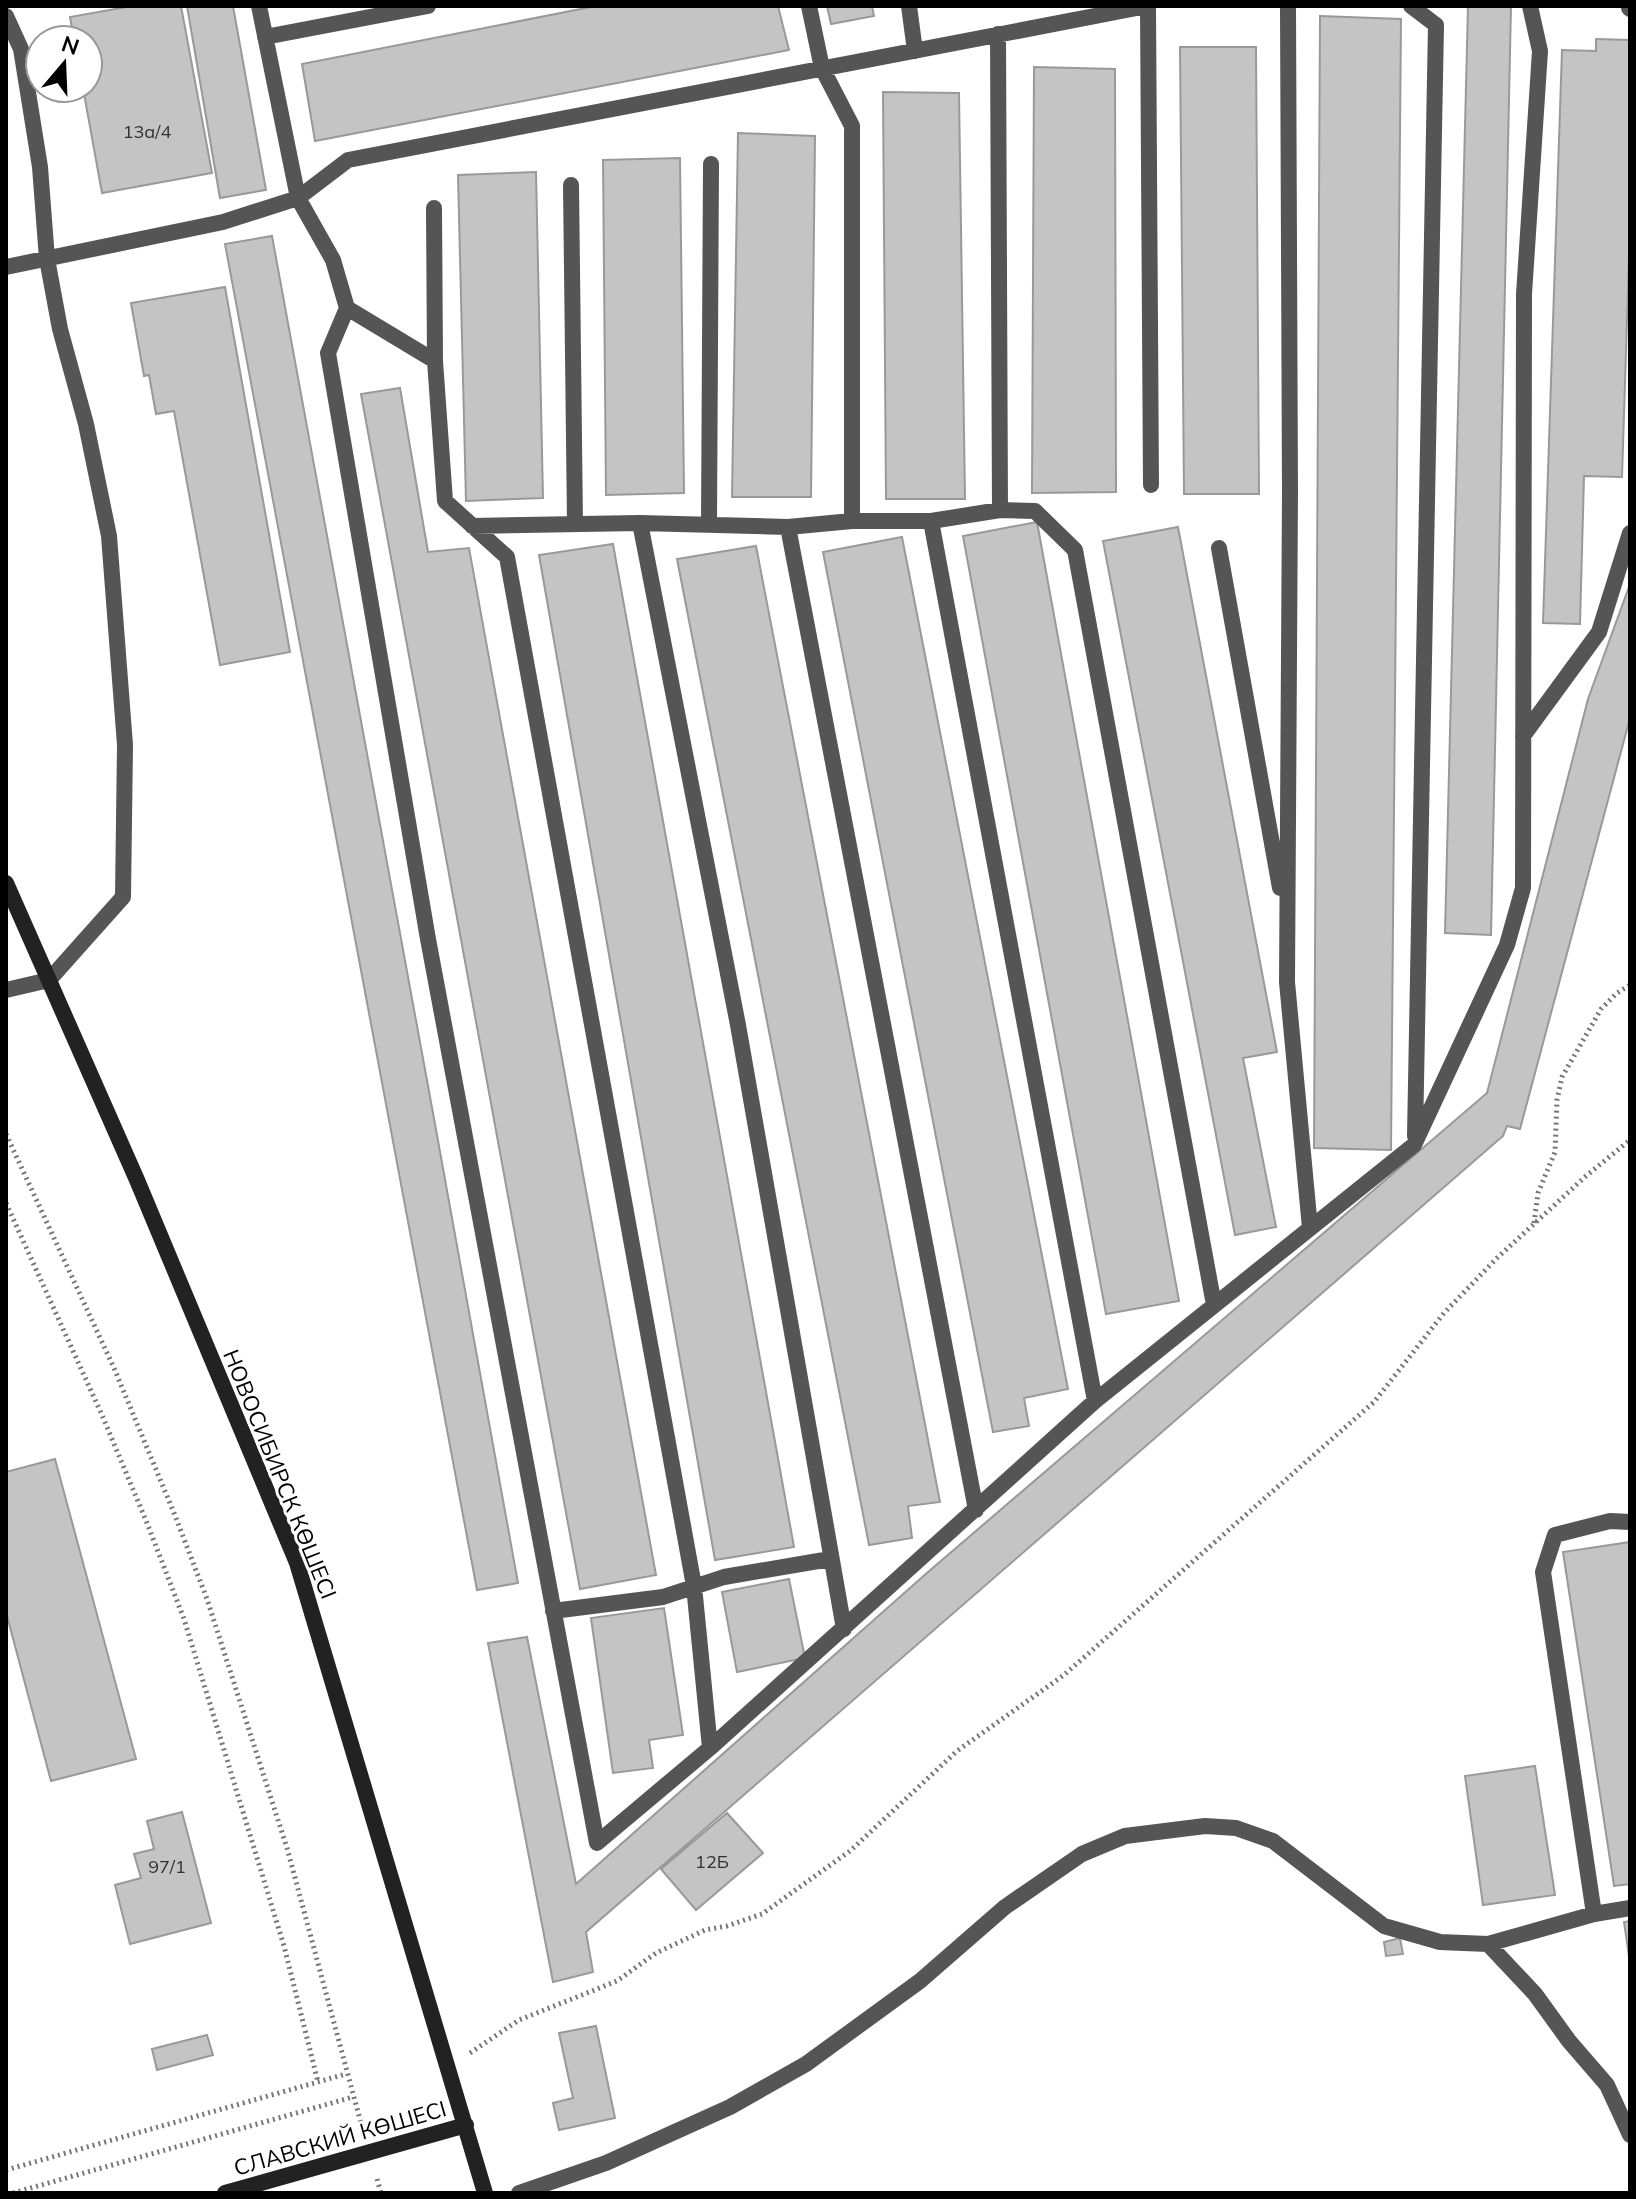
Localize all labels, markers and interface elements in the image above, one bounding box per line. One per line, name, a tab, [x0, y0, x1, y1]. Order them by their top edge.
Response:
north arrow	[24, 24, 104, 104]
text: N	[58, 29, 83, 61]
house number: 13а/4	[123, 120, 171, 143]
street label: НОВОСИБИРСК КӨШЕСІ	[217, 1345, 343, 1603]
house number: 12Б	[695, 1850, 729, 1873]
house number: 97/1	[148, 1855, 186, 1878]
street label: СЛАВСКИЙ КӨШЕСІ	[231, 2094, 449, 2182]

